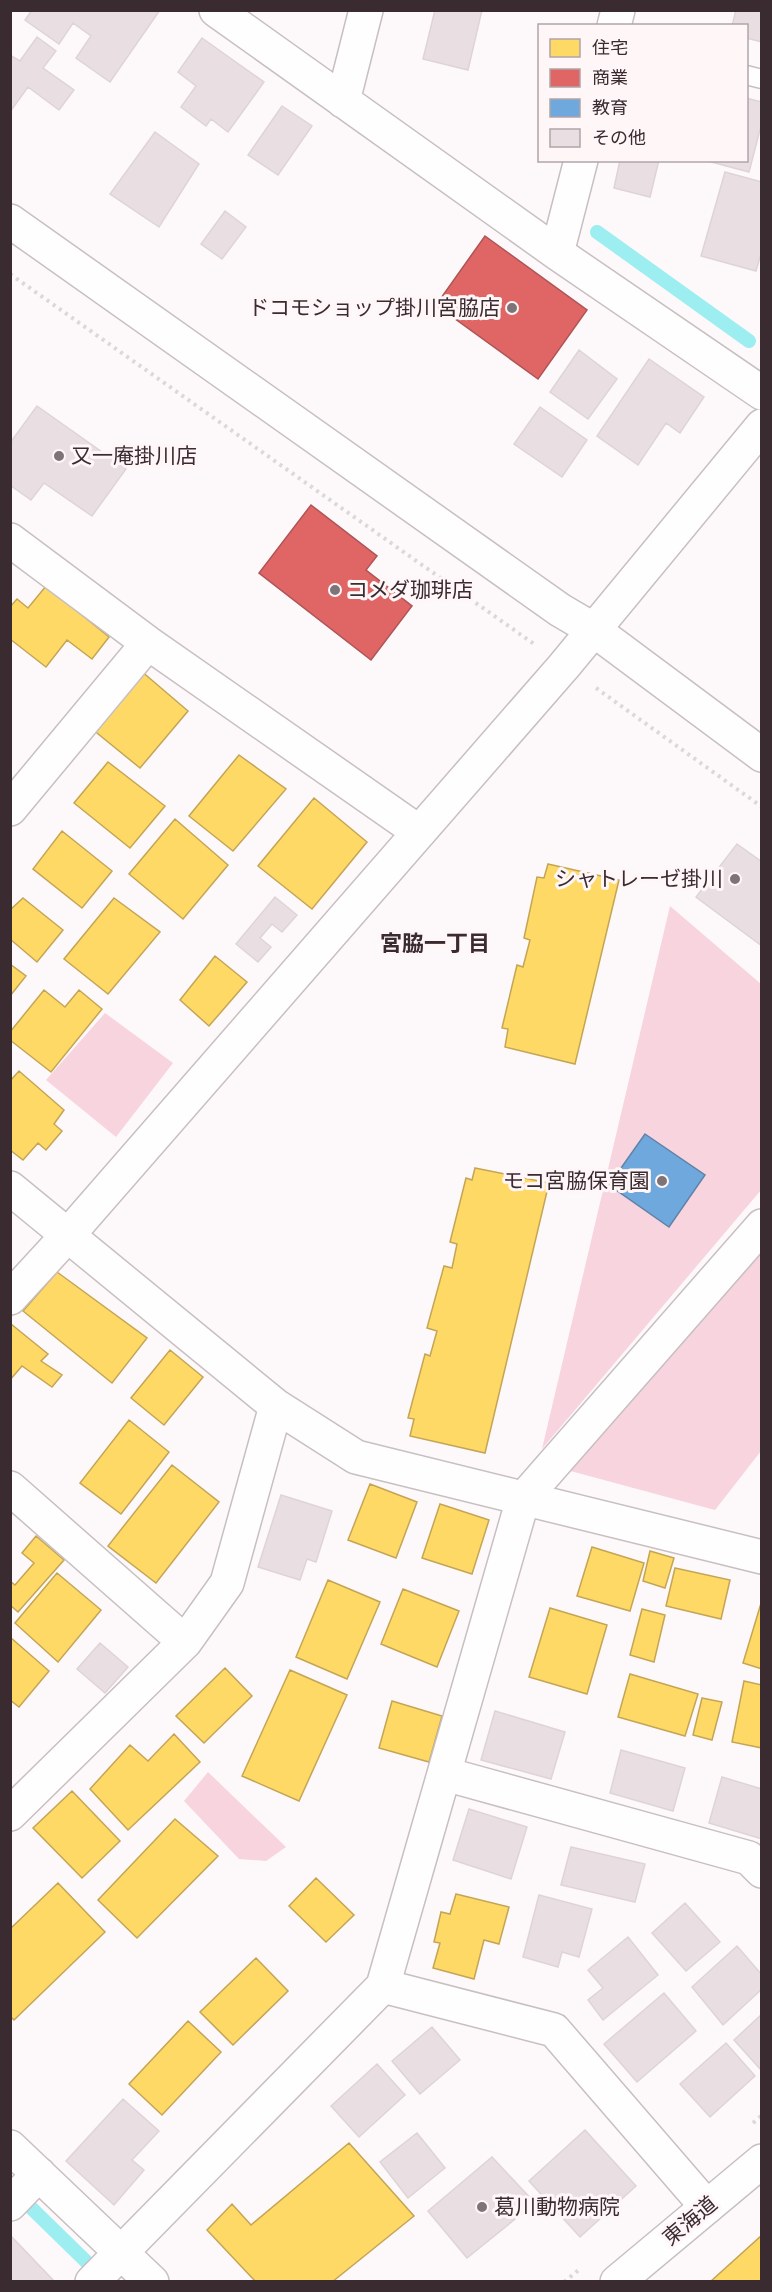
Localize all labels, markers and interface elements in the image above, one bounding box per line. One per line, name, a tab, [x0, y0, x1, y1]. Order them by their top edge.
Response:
legend	[538, 24, 748, 162]
text: 住宅	[592, 35, 628, 61]
text: 商業	[592, 65, 628, 91]
text: 教育	[592, 95, 628, 121]
text: その他	[592, 125, 646, 151]
place label: ドコモショップ掛川宮脇店	[248, 293, 500, 323]
marker: ドコモショップ掛川宮脇店	[505, 301, 519, 315]
place label: 又一庵掛川店	[71, 441, 197, 471]
marker: 又一庵掛川店	[52, 449, 66, 463]
place label: コメダ珈琲店	[347, 575, 473, 605]
marker: コメダ珈琲店	[328, 583, 342, 597]
place label: シャトレーゼ掛川	[555, 864, 723, 894]
marker: シャトレーゼ掛川	[728, 872, 742, 886]
district label: 宮脇一丁目	[380, 927, 490, 959]
place label: モコ宮脇保育園	[503, 1166, 650, 1196]
marker: モコ宮脇保育園	[655, 1174, 669, 1188]
street label: 東海道	[656, 2189, 724, 2253]
place label: 葛川動物病院	[494, 2192, 620, 2222]
marker: 葛川動物病院	[475, 2200, 489, 2214]

